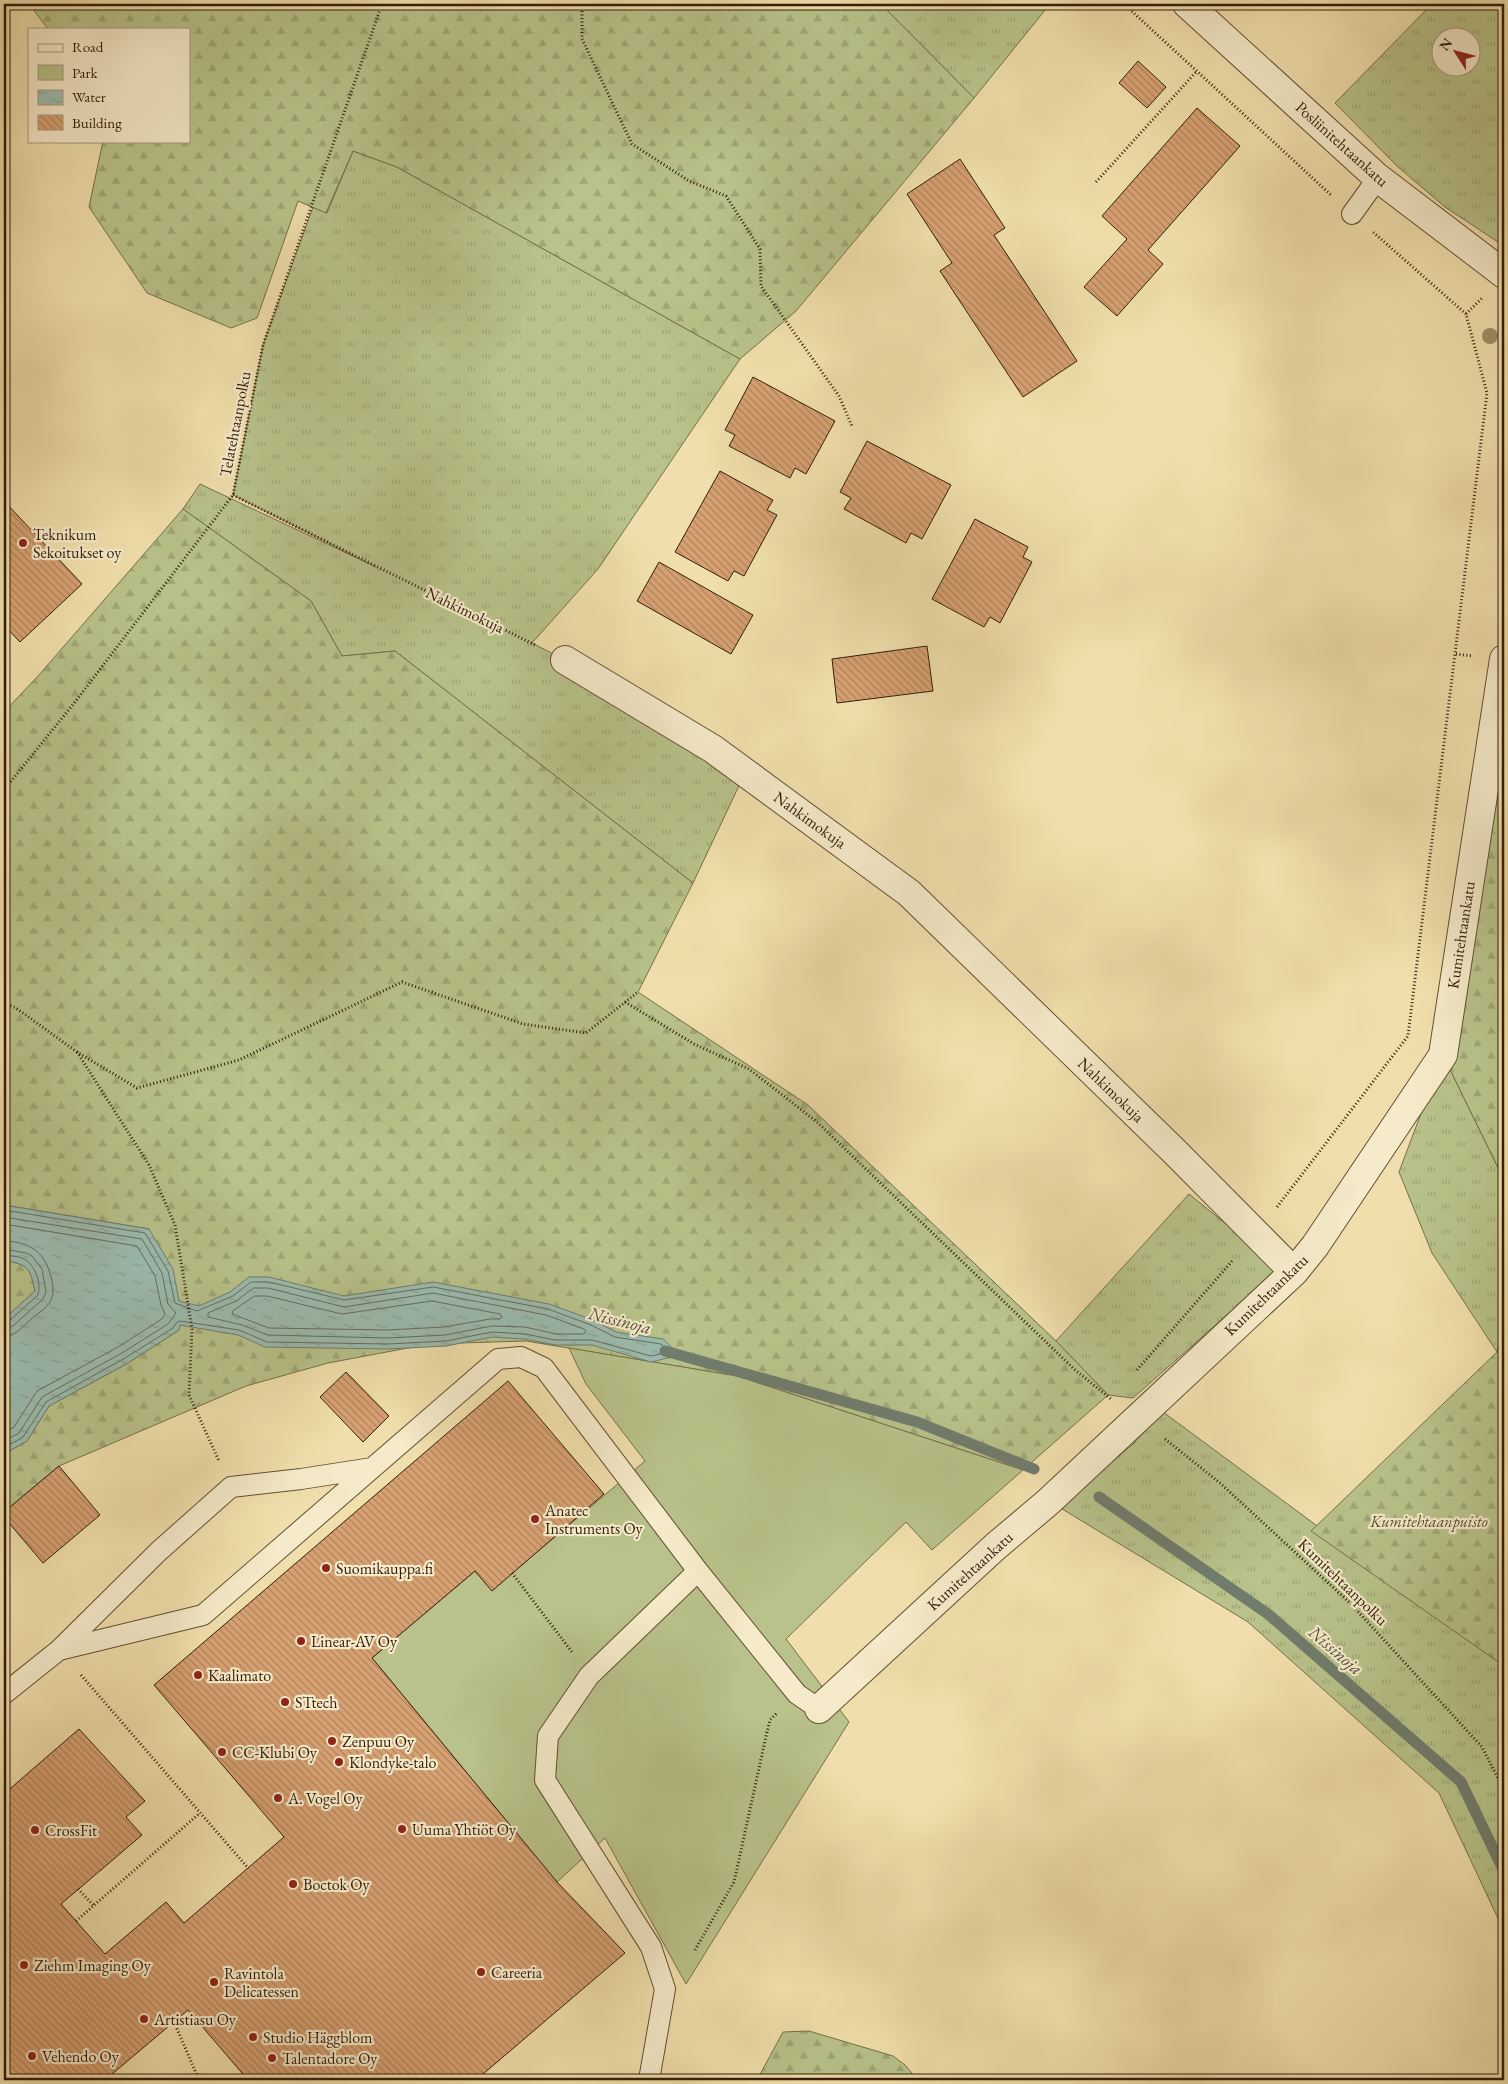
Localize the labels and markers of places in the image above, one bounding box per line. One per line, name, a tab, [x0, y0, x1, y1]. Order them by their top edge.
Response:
place label: Teknikum Sekoitukset oy	[33, 524, 122, 563]
marker: Teknikum Sekoitukset oy	[17, 537, 29, 549]
place label: Anatec Instruments Oy	[544, 1500, 644, 1539]
marker: Anatec Instruments Oy	[529, 1513, 541, 1525]
place label: Suomikauppa.fi	[336, 1558, 433, 1579]
marker: Suomikauppa.fi	[320, 1562, 332, 1574]
place label: Linear-AV Oy	[311, 1631, 398, 1652]
marker: Linear-AV Oy	[295, 1635, 307, 1647]
place label: Kaalimato	[208, 1665, 271, 1686]
marker: Kaalimato	[192, 1669, 204, 1681]
place label: STtech	[295, 1692, 337, 1713]
marker: STtech	[279, 1696, 291, 1708]
place label: Zenpuu Oy	[342, 1731, 415, 1752]
marker: Zenpuu Oy	[326, 1735, 338, 1747]
place label: CC-Klubi Oy	[232, 1742, 318, 1763]
marker: CC-Klubi Oy	[216, 1746, 228, 1758]
place label: Klondyke-talo	[349, 1752, 437, 1773]
marker: Klondyke-talo	[333, 1756, 345, 1768]
place label: A. Vogel Oy	[287, 1788, 363, 1809]
marker: A. Vogel Oy	[272, 1792, 284, 1804]
place label: Uuma Yhtiöt Oy	[412, 1819, 517, 1840]
place label: CrossFit	[45, 1820, 97, 1841]
marker: Uuma Yhtiöt Oy	[396, 1823, 408, 1835]
marker: CrossFit	[29, 1824, 41, 1836]
place label: Boctok Oy	[303, 1874, 370, 1895]
marker: Boctok Oy	[287, 1878, 299, 1890]
place label: Ziehm Imaging Oy	[34, 1955, 152, 1976]
marker: Ziehm Imaging Oy	[18, 1959, 30, 1971]
place label: Careeria	[491, 1962, 543, 1983]
place label: Ravintola Delicatessen	[224, 1963, 300, 2002]
marker: Careeria	[475, 1966, 487, 1978]
marker: Ravintola Delicatessen	[208, 1976, 220, 1988]
place label: Artistiasu Oy	[153, 2009, 237, 2030]
marker: Artistiasu Oy	[138, 2013, 150, 2025]
place label: Studio Häggblom	[263, 2027, 373, 2048]
marker: Studio Häggblom	[247, 2031, 259, 2043]
place label: Vehendo Oy	[42, 2046, 120, 2067]
place label: Talentadore Oy	[282, 2048, 378, 2069]
marker: Vehendo Oy	[26, 2050, 38, 2062]
marker: Talentadore Oy	[266, 2052, 278, 2064]

